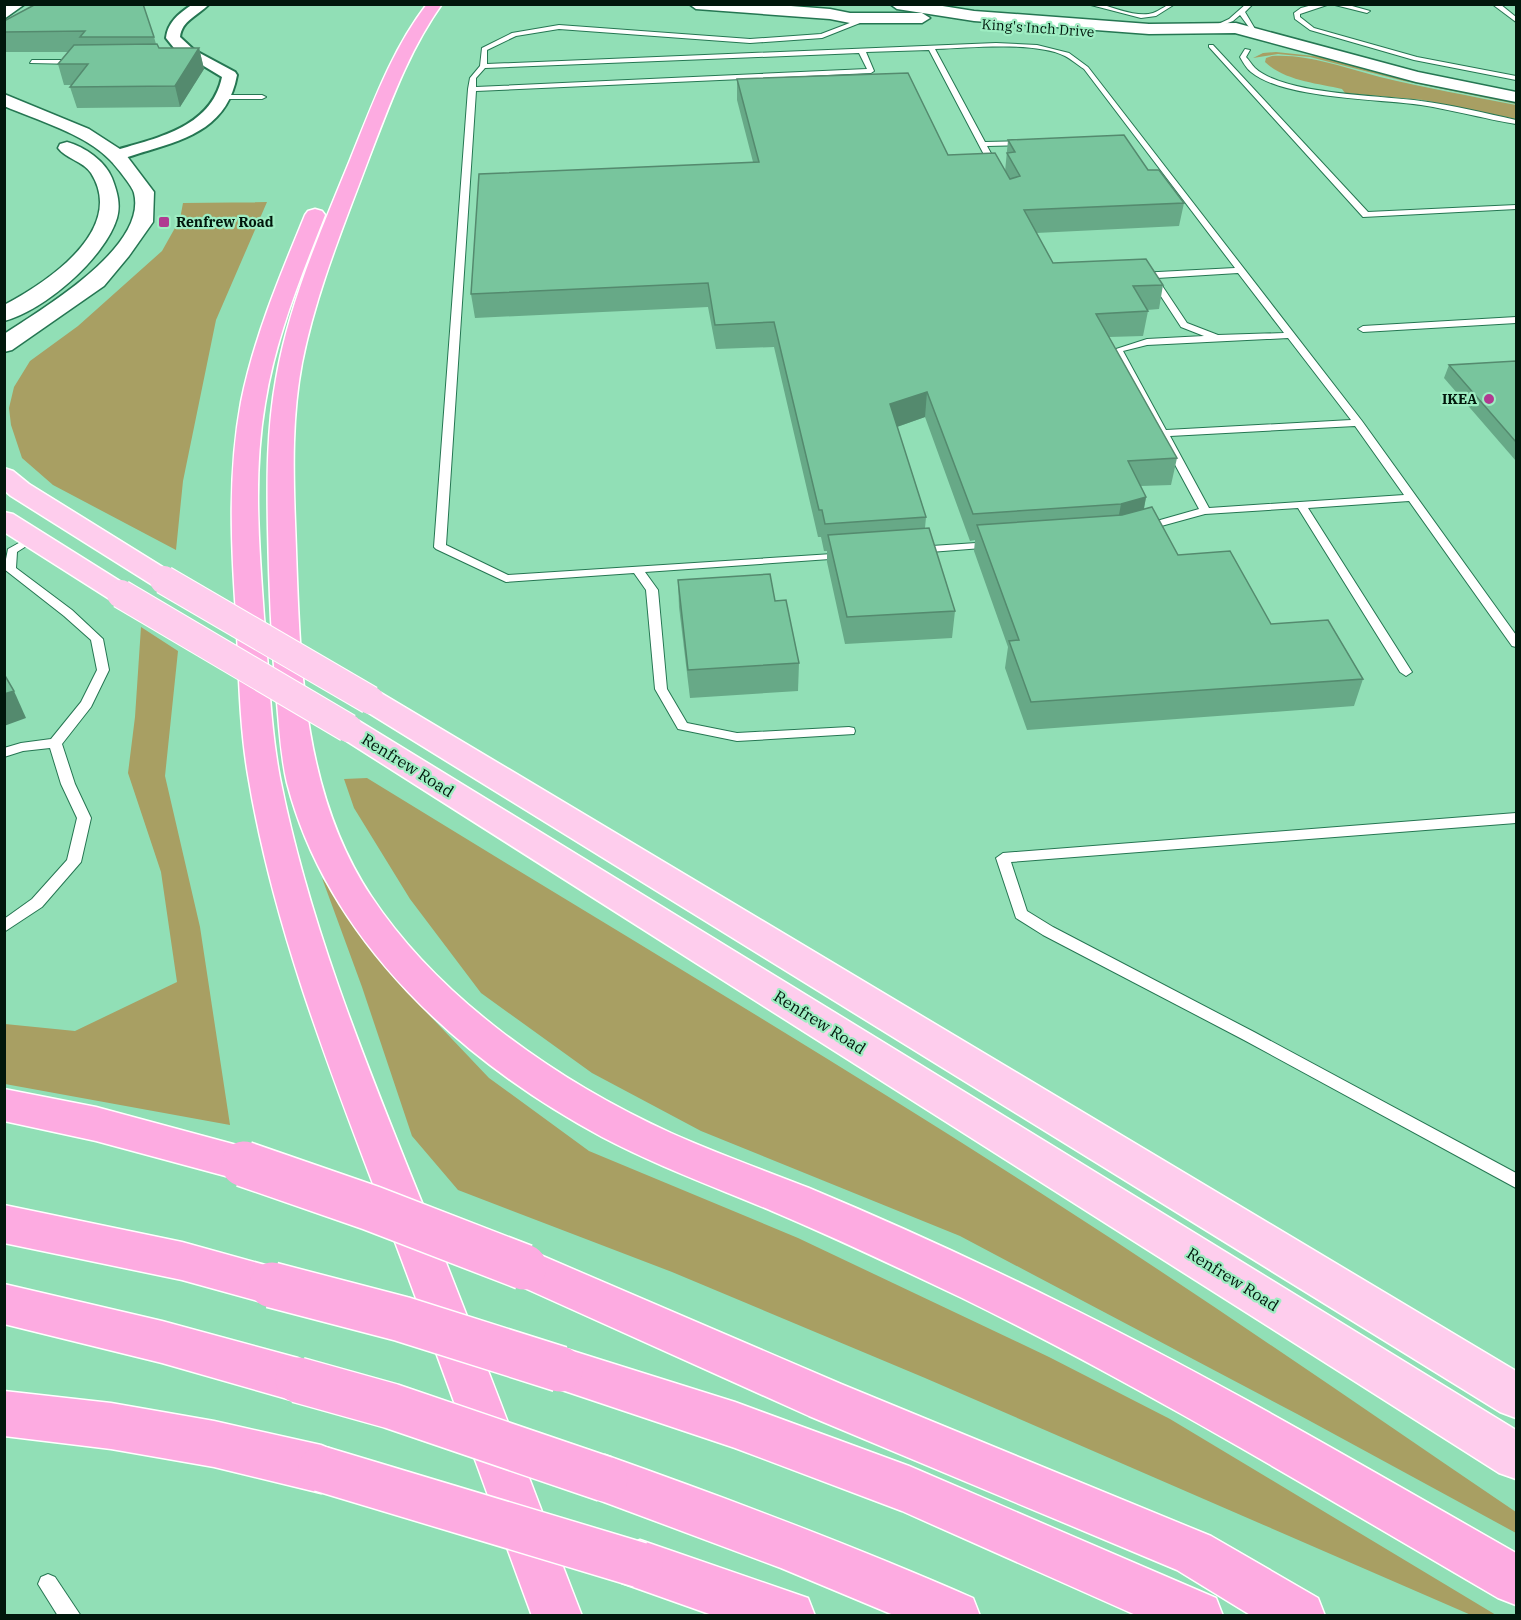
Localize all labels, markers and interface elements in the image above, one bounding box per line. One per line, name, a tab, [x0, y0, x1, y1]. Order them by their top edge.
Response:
street label: King's Inch Drive	[981, 15, 1095, 41]
place label: Renfrew Road	[176, 213, 274, 231]
marker: Renfrew Road	[157, 215, 171, 229]
place label: IKEA	[1442, 390, 1477, 408]
marker: IKEA	[1482, 392, 1496, 406]
street label: Renfrew Road	[358, 729, 458, 801]
street label: Renfrew Road	[770, 986, 870, 1058]
street label: Renfrew Road	[1183, 1243, 1283, 1315]

